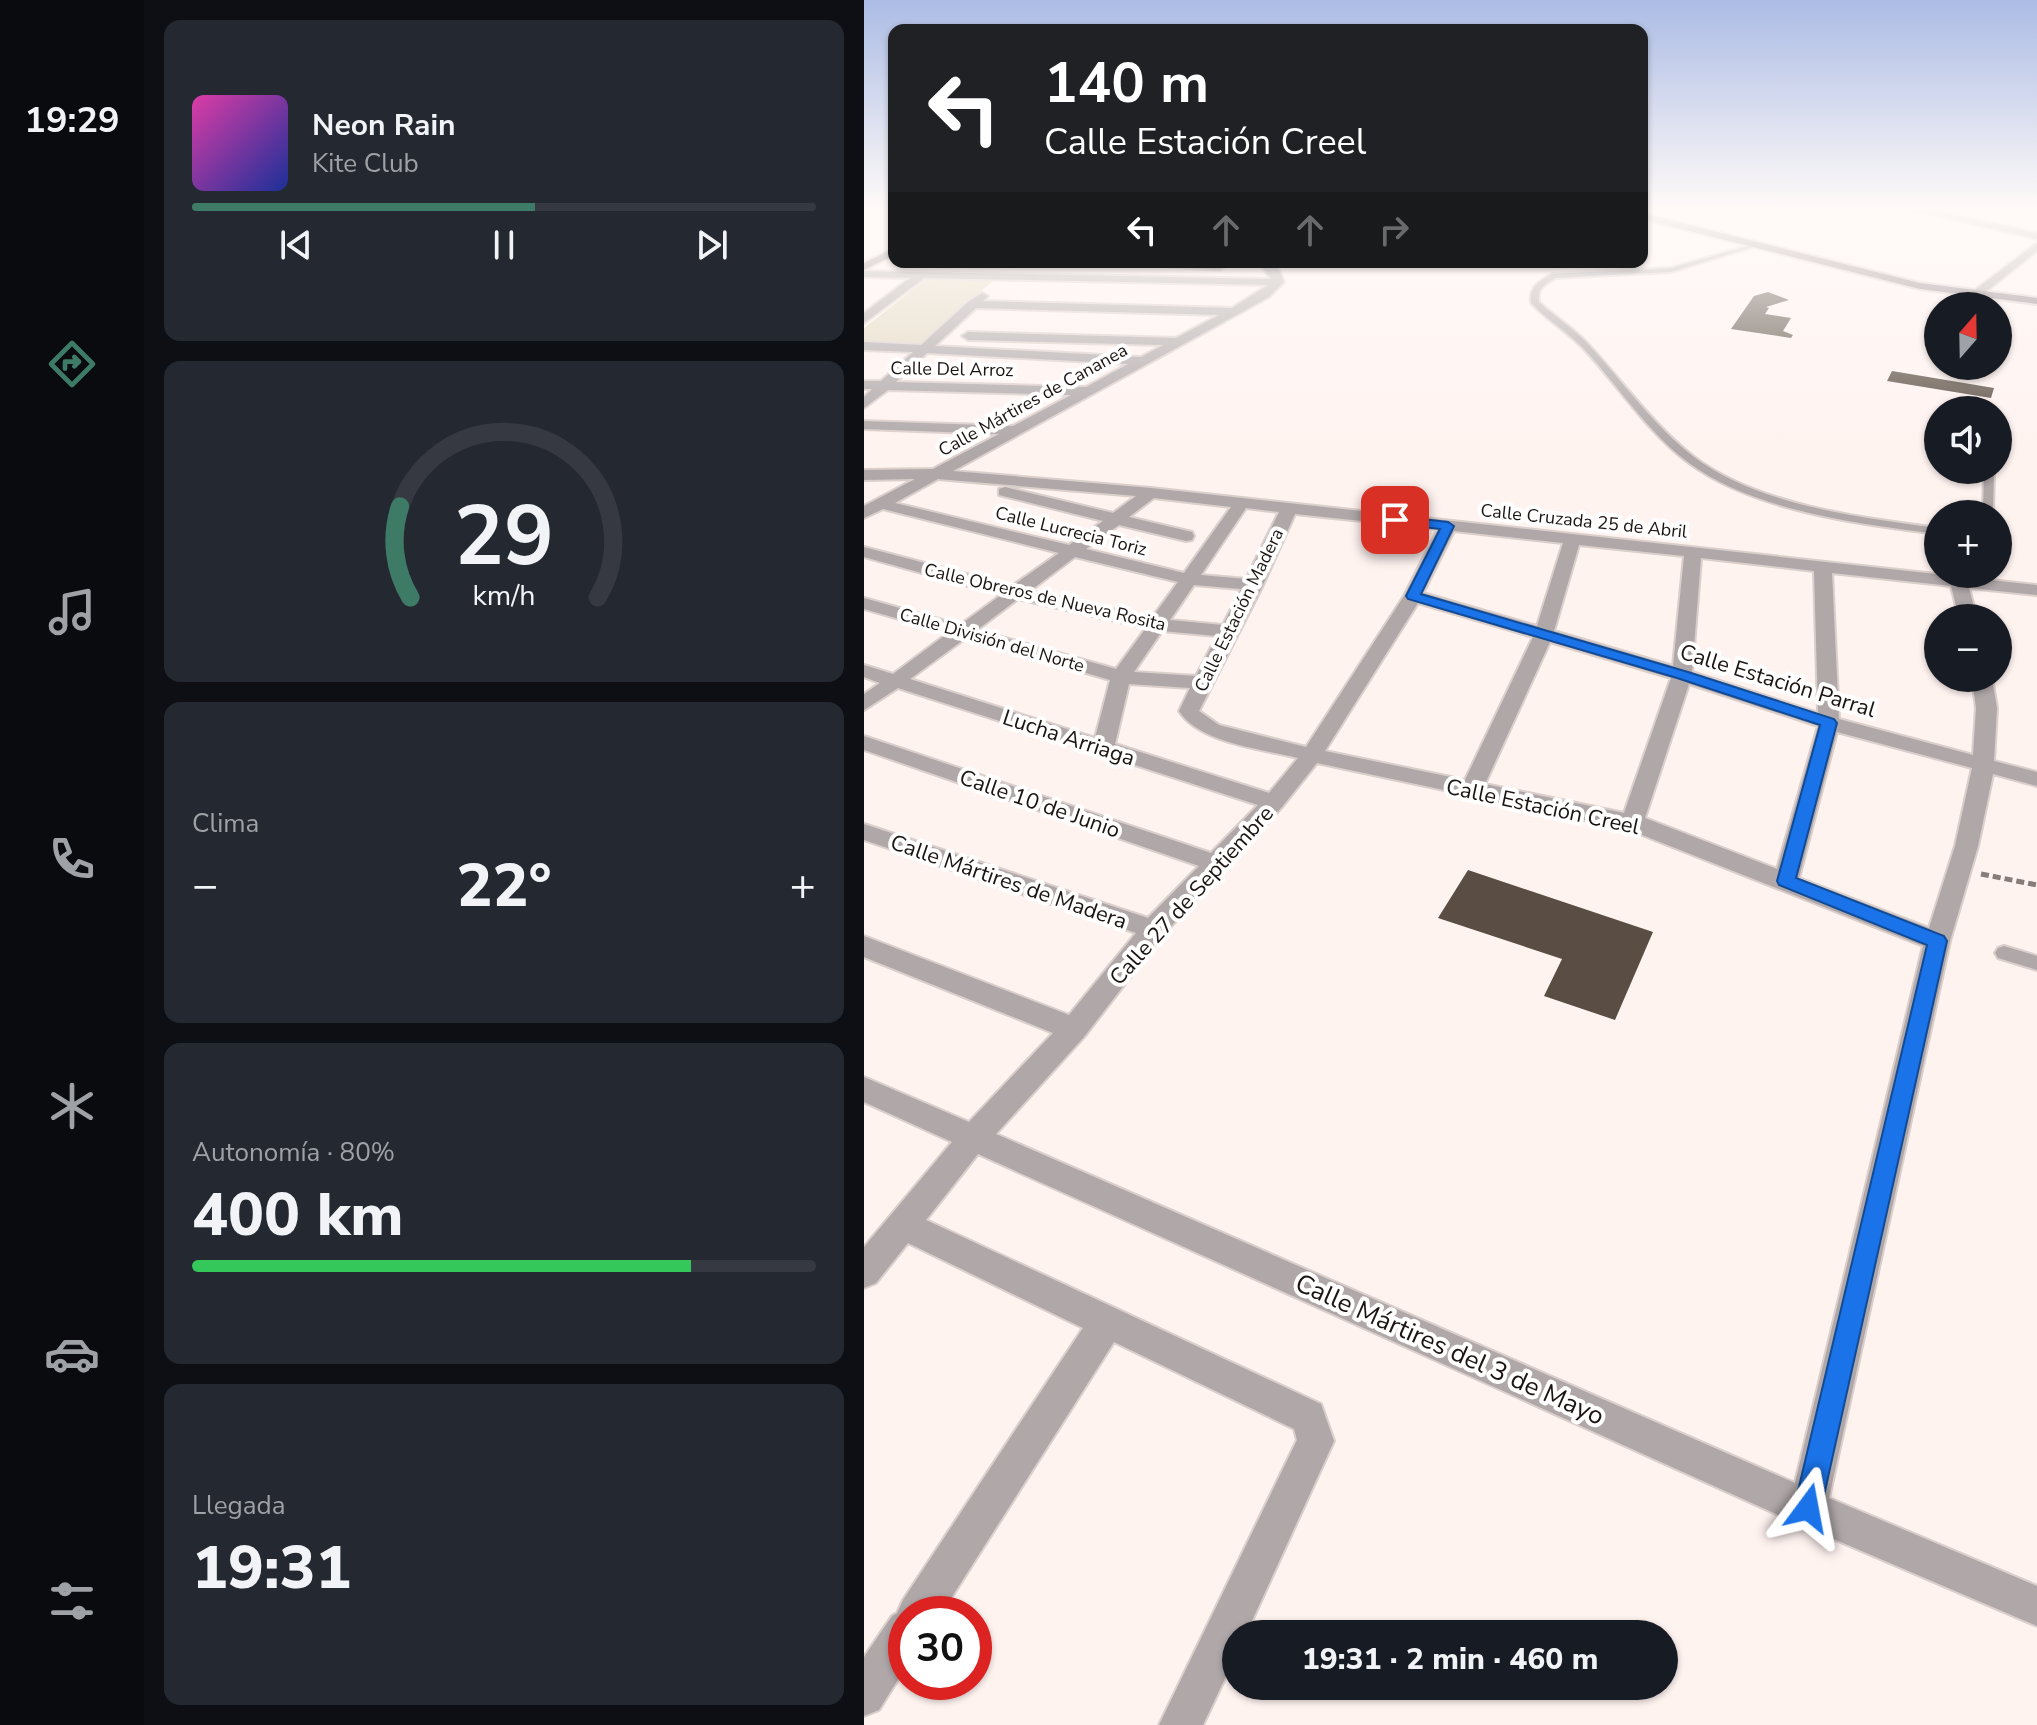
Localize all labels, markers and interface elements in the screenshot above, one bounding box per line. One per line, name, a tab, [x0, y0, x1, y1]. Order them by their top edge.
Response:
text: 140 m	[1044, 45, 1209, 122]
icon: left	[912, 56, 1016, 160]
text: 19:29	[24, 96, 120, 145]
text: Neon Rain	[312, 105, 456, 146]
text: Calle Estación Creel	[1044, 118, 1366, 167]
text: Kite Club	[312, 146, 419, 181]
icon: left	[1120, 208, 1164, 252]
icon: ahead	[1204, 208, 1248, 252]
icon: ahead	[1288, 208, 1332, 252]
icon: right	[1372, 208, 1416, 252]
icon: previous	[274, 223, 318, 267]
icon: pause	[482, 223, 526, 267]
icon: next	[690, 223, 734, 267]
north arrow	[1924, 292, 2012, 380]
map controls	[1924, 292, 2012, 692]
icon: directions	[44, 336, 100, 392]
street label: Calle Mártires de Cananea	[934, 338, 1132, 462]
street label: Calle Del Arroz	[890, 356, 1014, 382]
button: sound	[1924, 396, 2012, 484]
text: 29	[454, 479, 554, 592]
pin	[1361, 486, 1429, 554]
icon: arrive	[1373, 498, 1417, 542]
street label: Calle Cruzada 25 de Abril	[1479, 498, 1689, 544]
button: +	[1924, 500, 2012, 588]
street label: Calle Lucrecia Toriz	[993, 501, 1149, 561]
street label: Calle Estación Madera	[1189, 524, 1289, 696]
street label: Calle Obreros de Nueva Rosita	[922, 557, 1168, 637]
text: km/h	[473, 576, 535, 615]
icon: music	[44, 584, 100, 640]
street label: Calle División del Norte	[897, 602, 1087, 678]
button: −	[1924, 604, 2012, 692]
street label: Calle Estación Parral	[1676, 637, 1880, 725]
street label: Lucha Arriaga	[999, 702, 1139, 773]
street label: Calle 10 de Junio	[955, 762, 1124, 845]
street label: Calle Estación Creel	[1443, 772, 1643, 842]
street label: Calle 27 de Septiembre	[1103, 799, 1281, 992]
text: Clima	[192, 806, 259, 841]
street label: Calle Mártires de Madera	[886, 827, 1131, 937]
icon: phone	[44, 831, 100, 887]
text: 22°	[456, 845, 552, 927]
text: −	[192, 856, 218, 916]
text: +	[790, 856, 816, 916]
icon: climate	[44, 1078, 100, 1134]
text: Autonomía · 80%	[192, 1135, 395, 1170]
text: 400 km	[192, 1174, 404, 1256]
street label: Calle Mártires del 3 de Mayo	[1290, 1265, 1610, 1434]
icon: car	[44, 1326, 100, 1382]
position arrow	[1766, 1466, 1850, 1550]
text: Llegada	[192, 1488, 285, 1523]
text: 19:31	[192, 1527, 352, 1609]
icon: filters	[44, 1573, 100, 1629]
speed limit sign: 30	[888, 1596, 992, 1700]
text: 19:31 · 2 min · 460 m	[1302, 1639, 1598, 1680]

